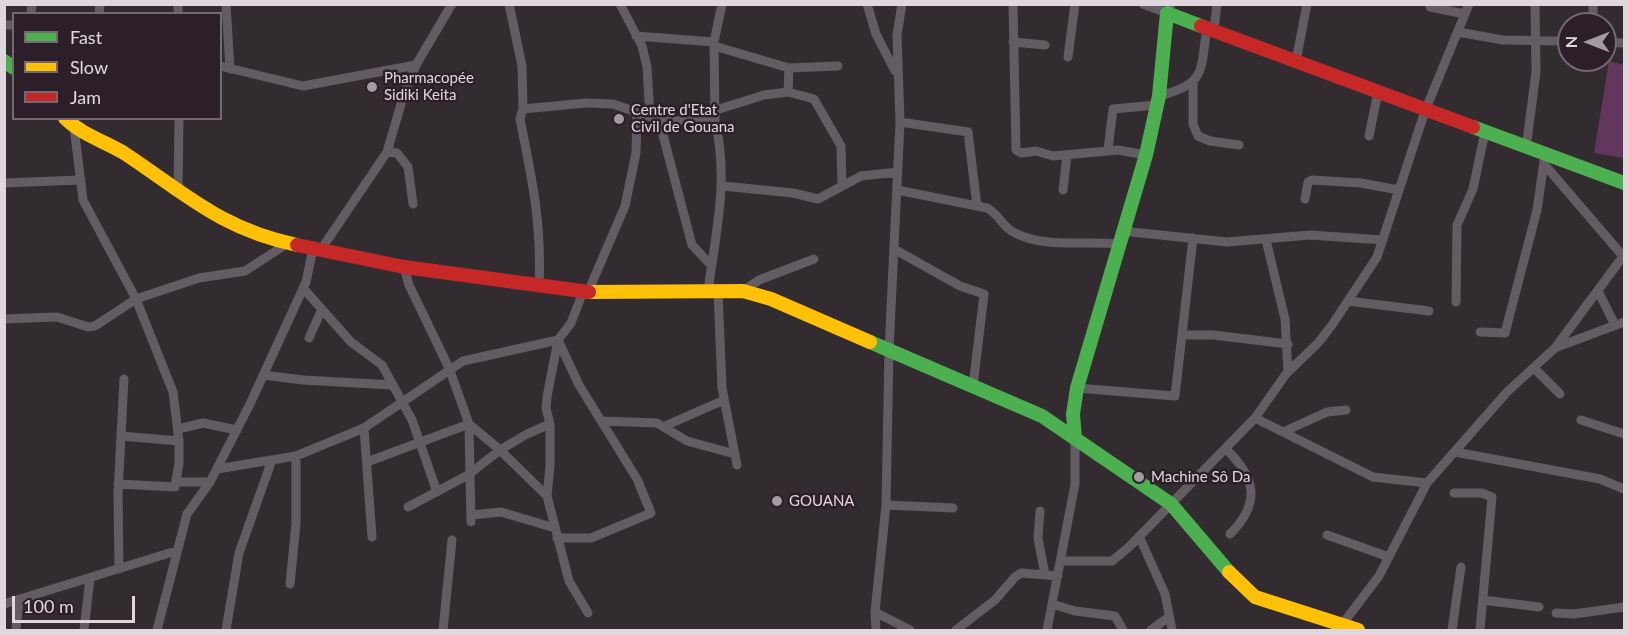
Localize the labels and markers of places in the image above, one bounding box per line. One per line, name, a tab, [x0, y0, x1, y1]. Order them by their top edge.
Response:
place label: Pharmacopée Sidiki Keita	[384, 69, 474, 104]
marker: Pharmacopée Sidiki Keita	[365, 80, 379, 94]
place label: Centre d'Etat Civil de Gouana	[631, 101, 735, 136]
marker: Centre d'Etat Civil de Gouana	[612, 112, 626, 126]
place label: Machine Sô Da	[1151, 468, 1251, 486]
marker: Machine Sô Da	[1132, 470, 1146, 484]
place label: GOUANA	[789, 492, 855, 510]
marker: GOUANA	[770, 494, 784, 508]

